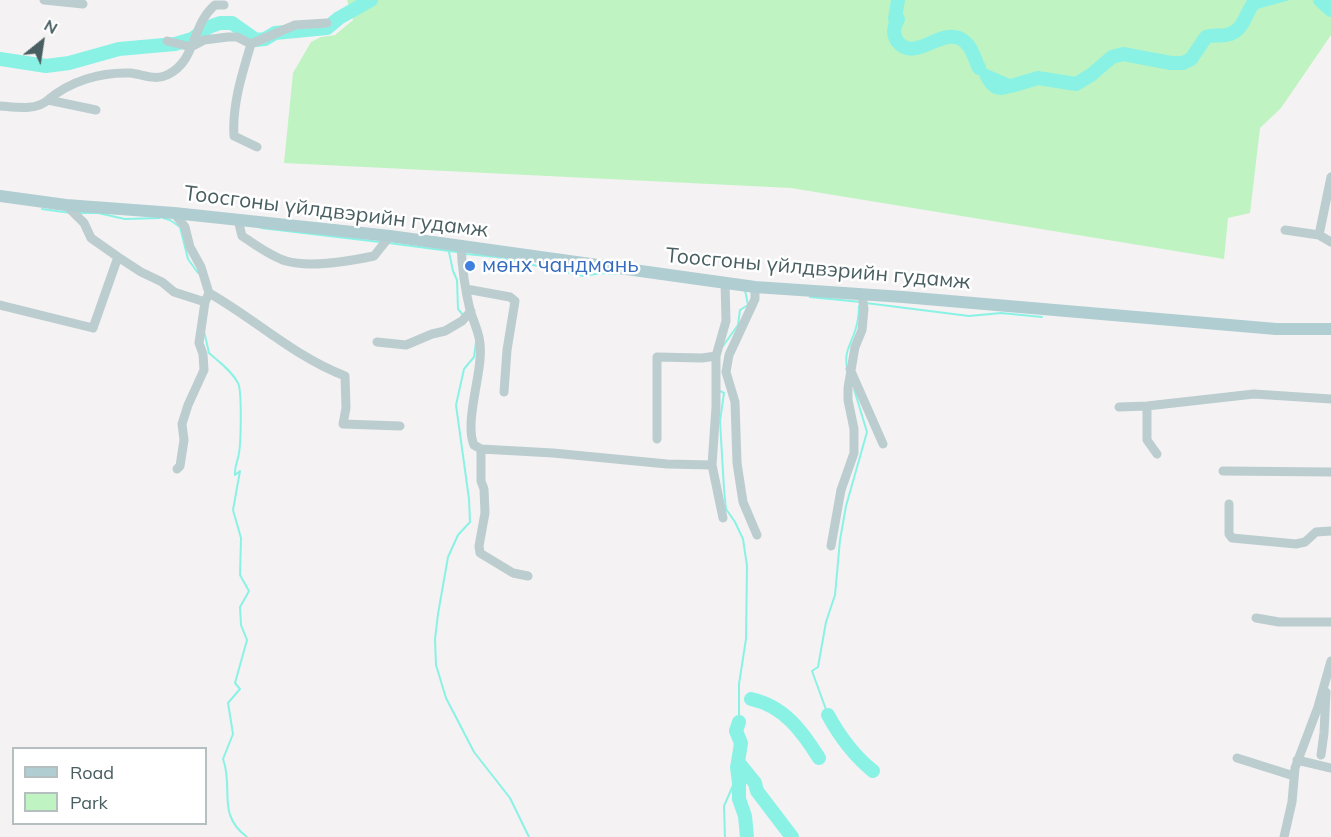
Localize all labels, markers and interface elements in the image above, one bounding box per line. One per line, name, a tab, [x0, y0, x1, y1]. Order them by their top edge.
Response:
north arrow	[12, 12, 72, 72]
text: N	[41, 15, 61, 38]
street label: Тоосгоны үйлдвэрийн гудамж	[183, 181, 489, 243]
street label: Тоосгоны үйлдвэрийн гудамж	[665, 243, 971, 295]
place label: мөнх чандмань	[482, 253, 639, 279]
marker: мөнх чандмань	[463, 259, 477, 273]
legend	[12, 747, 207, 825]
text: Road	[70, 761, 114, 784]
text: Park	[70, 791, 108, 814]

